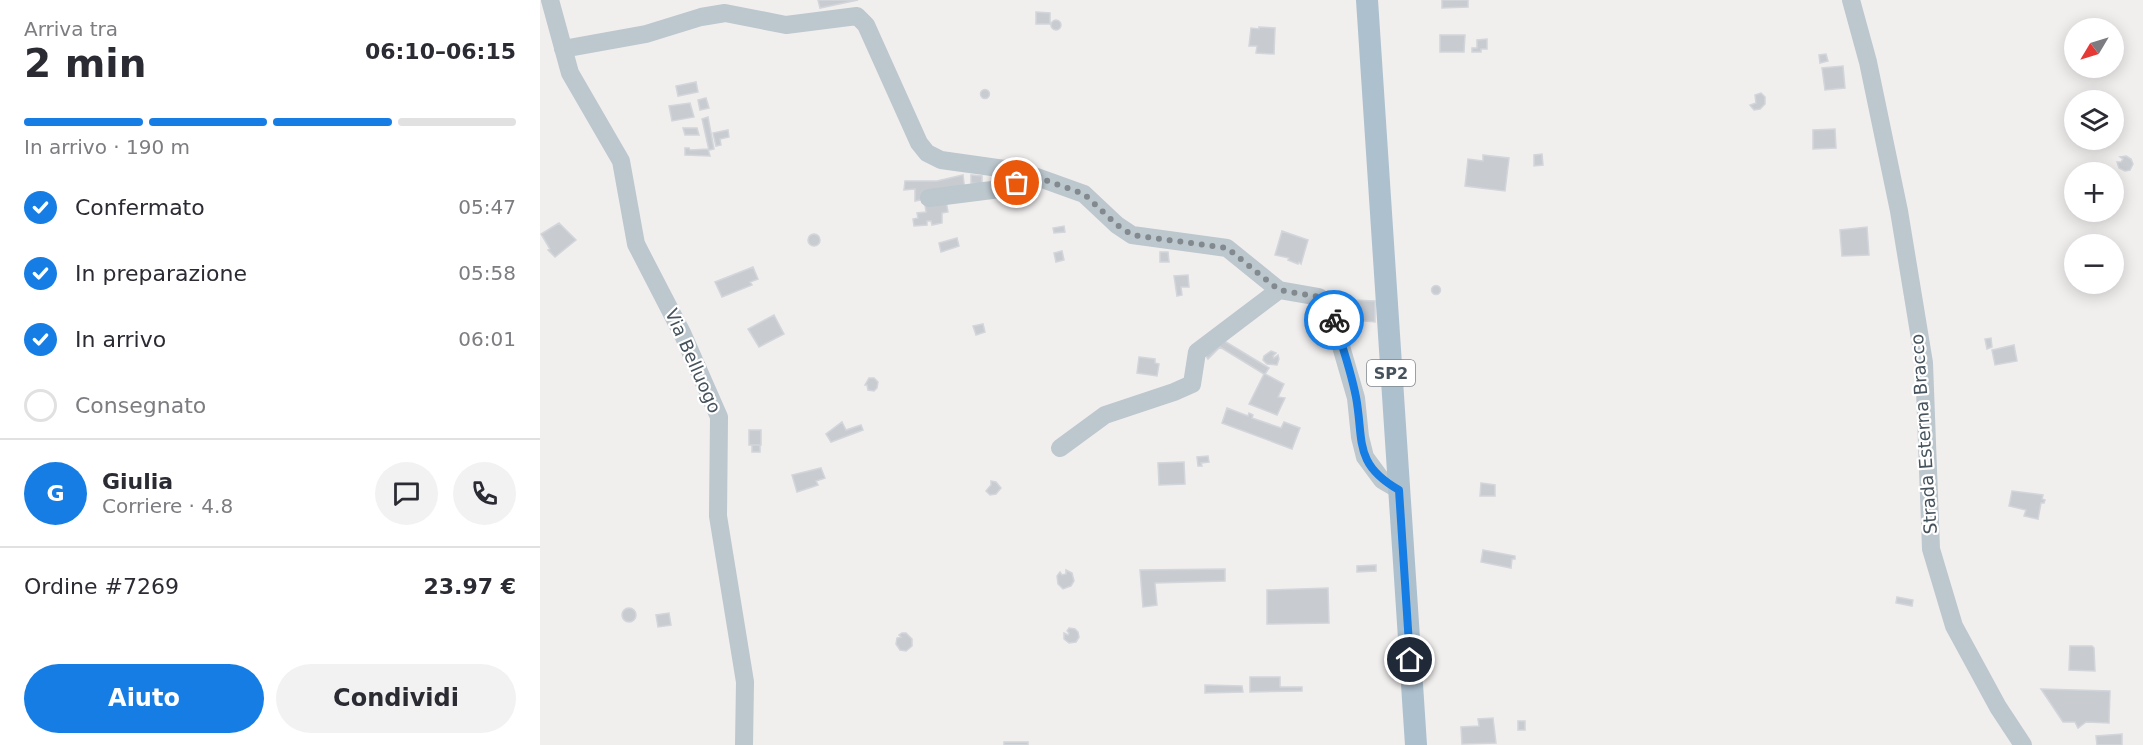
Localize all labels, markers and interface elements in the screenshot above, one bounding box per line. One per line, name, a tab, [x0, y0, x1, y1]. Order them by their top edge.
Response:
text: Arriva tra	[24, 17, 118, 41]
north arrow	[2064, 18, 2124, 78]
map controls	[2064, 18, 2124, 294]
text: 06:10–06:15	[365, 39, 516, 64]
text: 2 min	[24, 41, 146, 86]
button: layers	[2064, 90, 2124, 150]
text: In arrivo · 190 m	[24, 135, 190, 159]
pin	[991, 157, 1042, 208]
button: +	[2064, 162, 2124, 222]
icon: bag	[1000, 166, 1033, 199]
icon: check	[24, 191, 57, 224]
text: Confermato	[75, 195, 205, 220]
text: 05:47	[458, 195, 516, 219]
button: −	[2064, 234, 2124, 294]
icon: check	[24, 257, 57, 290]
text: In preparazione	[75, 261, 247, 286]
text: 05:58	[458, 261, 516, 285]
courier	[1304, 290, 1364, 350]
icon: bike	[1318, 304, 1351, 337]
street label: Via Belluogo	[661, 305, 726, 416]
icon: check	[24, 323, 57, 356]
text: In arrivo	[75, 327, 166, 352]
text: 06:01	[458, 327, 516, 351]
street label: Strada Esterna Bracco	[1906, 333, 1941, 535]
road number: SP2	[1367, 360, 1415, 386]
text: Consegnato	[75, 393, 206, 418]
button: chat	[375, 462, 438, 525]
button: phone	[453, 462, 516, 525]
text: Giulia	[102, 469, 173, 494]
text: G	[46, 481, 65, 506]
text: Corriere · 4.8	[102, 494, 233, 518]
text: Ordine #7269	[24, 574, 179, 599]
text: 23.97 €	[423, 574, 516, 599]
pin	[1384, 634, 1435, 685]
icon: home	[1393, 643, 1426, 676]
button: Aiuto	[24, 664, 264, 733]
button: Condividi	[276, 664, 516, 733]

